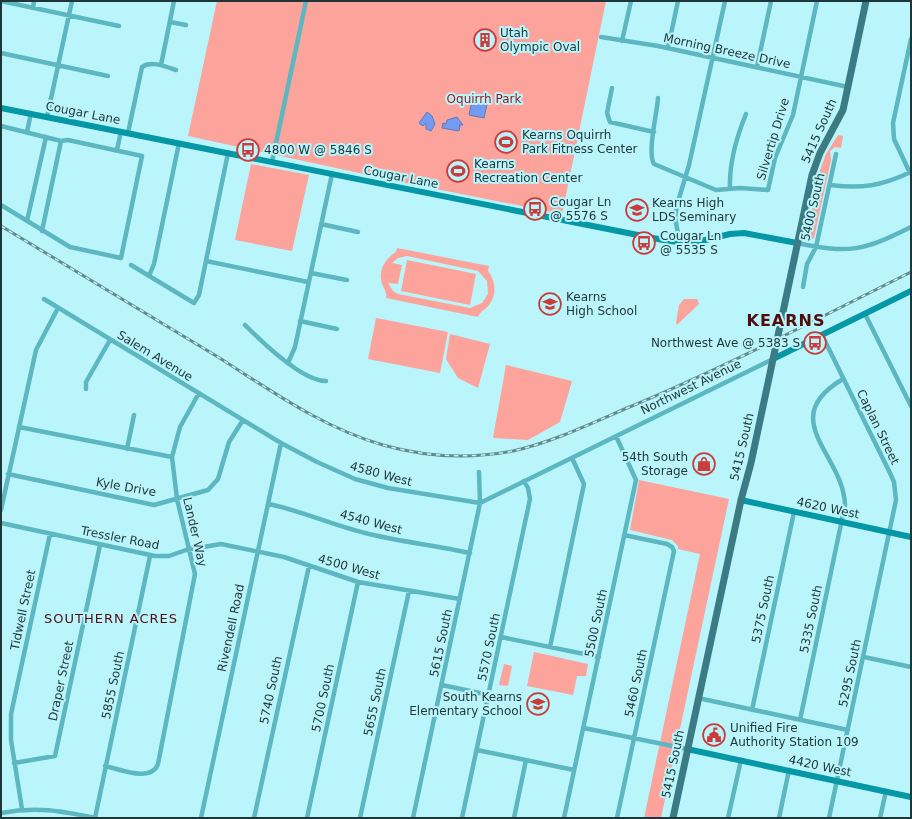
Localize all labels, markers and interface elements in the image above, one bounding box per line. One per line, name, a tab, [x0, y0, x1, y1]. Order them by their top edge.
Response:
place label: Utah Olympic Oval	[500, 26, 580, 54]
building icon: Utah Olympic Oval	[472, 27, 498, 53]
street label: Morning Breeze Drive	[662, 31, 792, 71]
park label: Oquirrh Park	[447, 92, 521, 106]
street label: Silvertip Drive	[754, 96, 792, 182]
street label: 5415 South	[799, 97, 839, 165]
street label: Cougar Lane	[44, 99, 122, 127]
place label: Kearns Oquirrh Park Fitness Center	[522, 128, 638, 156]
sports icon: Kearns Oquirrh Park Fitness Center	[493, 129, 519, 155]
bus stop icon: 4800 W @ 5846 S	[235, 137, 261, 163]
place label: 4800 W @ 5846 S	[264, 143, 372, 157]
place label: Kearns Recreation Center	[474, 157, 582, 185]
sports icon: Kearns Recreation Center	[445, 158, 471, 184]
street label: Cougar Lane	[362, 163, 440, 191]
street label: 5400 South	[798, 172, 828, 242]
place label: Cougar Ln @ 5576 S	[550, 195, 611, 223]
bus stop icon: Cougar Ln @ 5576 S	[522, 196, 548, 222]
place label: Kearns High LDS Seminary	[652, 196, 736, 224]
school or university icon: Kearns High LDS Seminary	[624, 197, 650, 223]
place label: Cougar Ln @ 5535 S	[660, 229, 721, 257]
bus stop icon: Cougar Ln @ 5535 S	[631, 230, 657, 256]
place label: Kearns High School	[566, 290, 637, 318]
school or university icon: Kearns High School	[537, 291, 563, 317]
district label: KEARNS	[747, 311, 825, 330]
street label: Salem Avenue	[115, 328, 195, 384]
bus stop icon: Northwest Ave @ 5383 S	[802, 330, 828, 356]
place label: Northwest Ave @ 5383 S	[651, 336, 800, 350]
street label: Northwest Avenue	[638, 357, 744, 417]
street label: Caplan Street	[854, 387, 902, 467]
street label: 5415 South	[727, 412, 757, 482]
place label: 54th South Storage	[622, 450, 688, 478]
shop icon: 54th South Storage	[691, 451, 717, 477]
street label: 4580 West	[348, 459, 414, 489]
street label: Kyle Drive	[95, 475, 157, 499]
street label: 4620 West	[795, 495, 861, 522]
street label: Lander Way	[180, 496, 210, 568]
street label: 4540 West	[338, 507, 404, 537]
street label: Tressler Road	[79, 523, 160, 552]
street label: 4500 West	[316, 551, 382, 583]
street label: Tidwell Street	[7, 568, 38, 653]
street label: 5375 South	[749, 574, 777, 644]
street label: Rivendell Road	[215, 583, 247, 673]
street label: 5335 South	[797, 584, 825, 654]
street label: 5500 South	[582, 588, 610, 658]
street label: 5615 South	[427, 608, 455, 678]
district label: SOUTHERN ACRES	[44, 611, 178, 626]
street label: 5570 South	[475, 612, 503, 682]
street label: 5295 South	[836, 638, 864, 708]
street label: Draper Street	[46, 639, 76, 722]
street label: 5460 South	[622, 648, 650, 718]
street label: 5855 South	[99, 650, 127, 720]
street label: 5740 South	[257, 655, 285, 725]
street label: 5700 South	[309, 663, 337, 733]
street label: 5655 South	[361, 667, 389, 737]
place label: South Kearns Elementary School	[409, 690, 522, 718]
school or university icon: South Kearns Elementary School	[525, 691, 551, 717]
place label: Unified Fire Authority Station 109	[730, 721, 859, 749]
public building icon: Unified Fire Authority Station 109	[701, 722, 727, 748]
street label: 5415 South	[659, 729, 687, 799]
street label: 4420 West	[787, 753, 853, 780]

